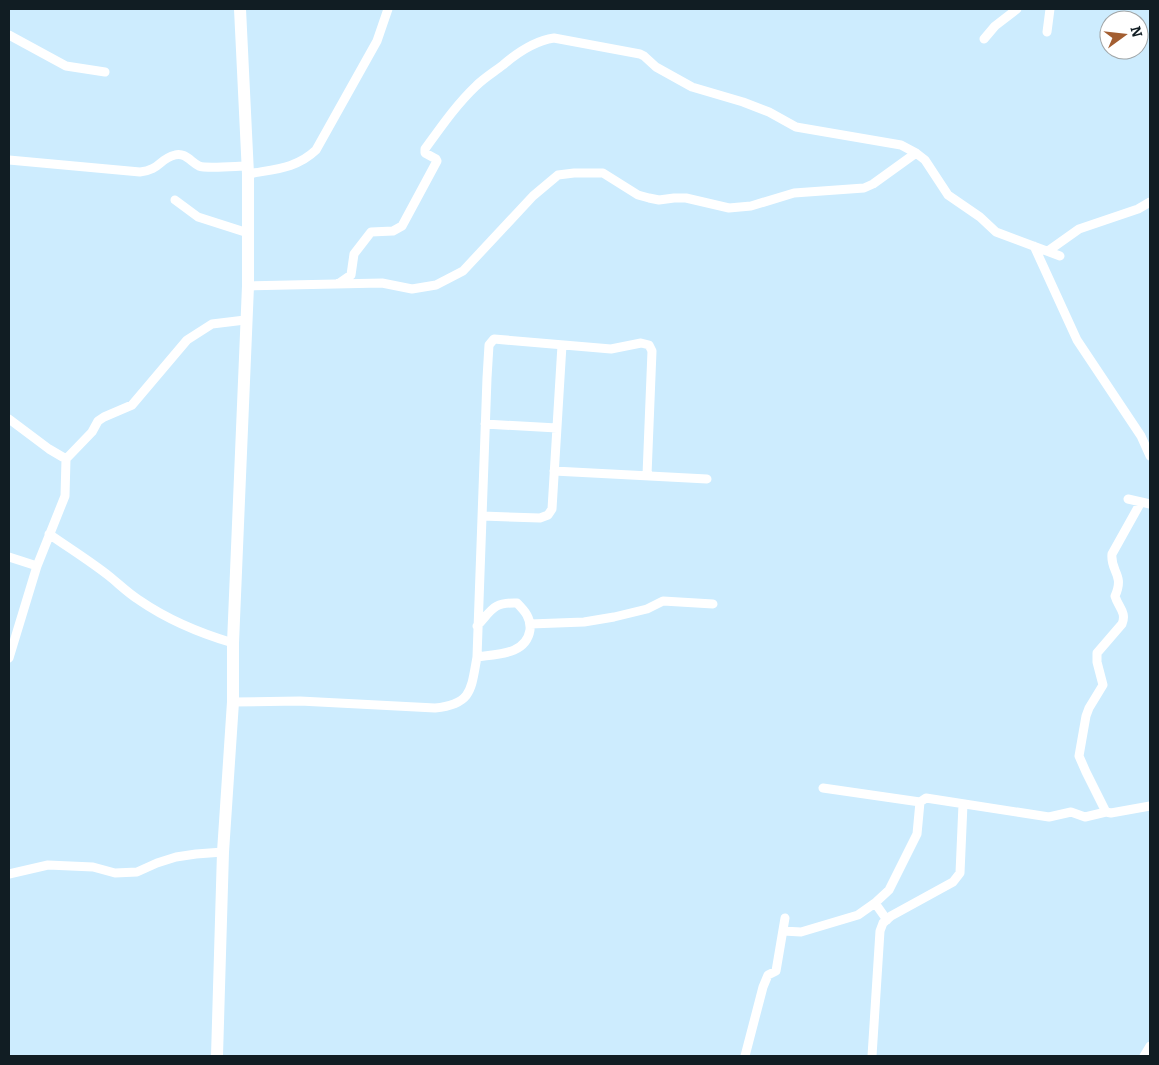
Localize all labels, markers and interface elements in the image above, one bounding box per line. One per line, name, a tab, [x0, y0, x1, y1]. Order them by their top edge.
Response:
north arrow	[1099, 10, 1149, 60]
text: N	[1126, 24, 1146, 39]

